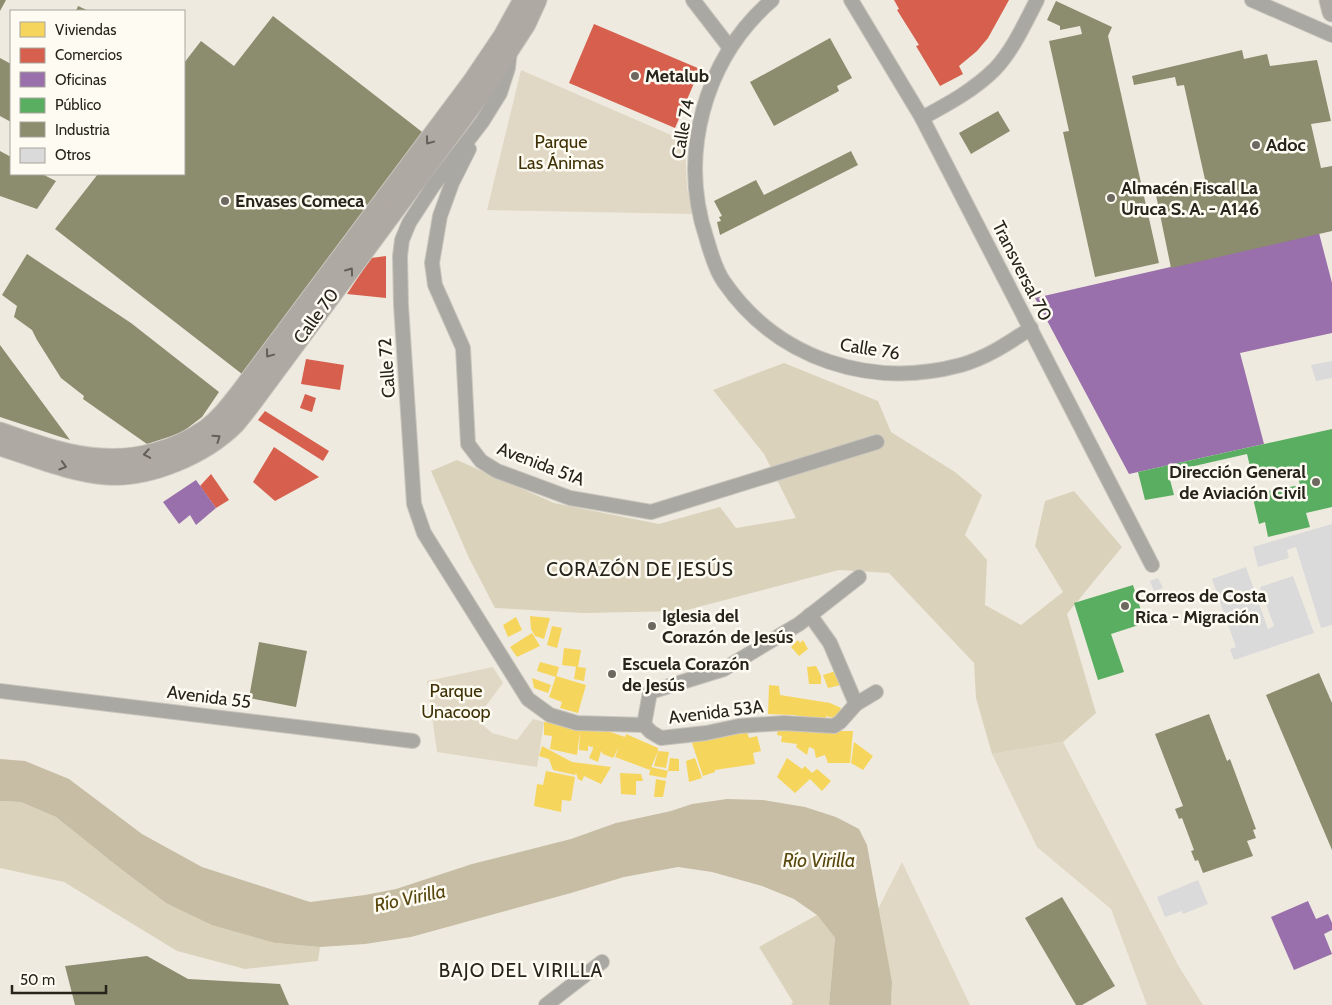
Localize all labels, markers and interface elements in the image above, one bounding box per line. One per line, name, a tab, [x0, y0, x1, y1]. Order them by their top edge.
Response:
legend	[10, 10, 185, 175]
text: Viviendas	[55, 21, 116, 39]
text: Comercios	[55, 46, 122, 64]
place label: Metalub	[645, 65, 709, 87]
marker: Metalub	[629, 70, 641, 82]
text: Oficinas	[55, 71, 106, 89]
text: Público	[55, 96, 101, 114]
street label: Calle 74	[667, 97, 699, 161]
text: Industria	[55, 121, 110, 139]
park label: Parque Las Ánimas	[518, 131, 604, 174]
place label: Adoc	[1266, 134, 1306, 156]
one-way arrow	[427, 135, 435, 144]
marker: Adoc	[1250, 139, 1262, 151]
text: Otros	[55, 146, 91, 164]
place label: Almacén Fiscal La Uruca S. A. - A146	[1121, 177, 1259, 220]
place label: Envases Comeca	[235, 190, 364, 212]
marker: Almacén Fiscal La Uruca S. A. - A146	[1105, 192, 1117, 204]
marker: Envases Comeca	[219, 195, 231, 207]
street label: Transversal 70	[987, 217, 1057, 325]
one-way arrow	[344, 267, 353, 277]
street label: Calle 70	[289, 284, 343, 348]
street label: Calle 76	[839, 333, 901, 365]
street label: Calle 72	[374, 337, 400, 399]
one-way arrow	[266, 348, 274, 357]
one-way arrow	[211, 435, 220, 444]
street label: Avenida 51A	[494, 437, 588, 491]
one-way arrow	[143, 449, 151, 459]
one-way arrow	[59, 460, 67, 470]
place label: Dirección General de Aviación Civil	[1169, 461, 1306, 504]
marker: Dirección General de Aviación Civil	[1310, 476, 1322, 488]
district label: CORAZÓN DE JESÚS	[546, 557, 734, 581]
place label: Correos de Costa Rica - Migración	[1135, 585, 1266, 628]
marker: Correos de Costa Rica - Migración	[1119, 600, 1131, 612]
place label: Iglesia del Corazón de Jesús	[662, 605, 794, 648]
marker: Iglesia del Corazón de Jesús	[646, 620, 658, 632]
place label: Escuela Corazón de Jesús	[622, 653, 749, 696]
marker: Escuela Corazón de Jesús	[606, 668, 618, 680]
park label: Parque Unacoop	[421, 680, 491, 723]
street label: Avenida 55	[166, 681, 252, 713]
street label: Avenida 53A	[667, 695, 765, 729]
water label: Río Virilla	[783, 849, 855, 872]
water label: Río Virilla	[372, 879, 448, 917]
district label: BAJO DEL VIRILLA	[439, 959, 603, 982]
scale bar	[12, 962, 106, 994]
text: 50 m	[20, 971, 55, 989]

